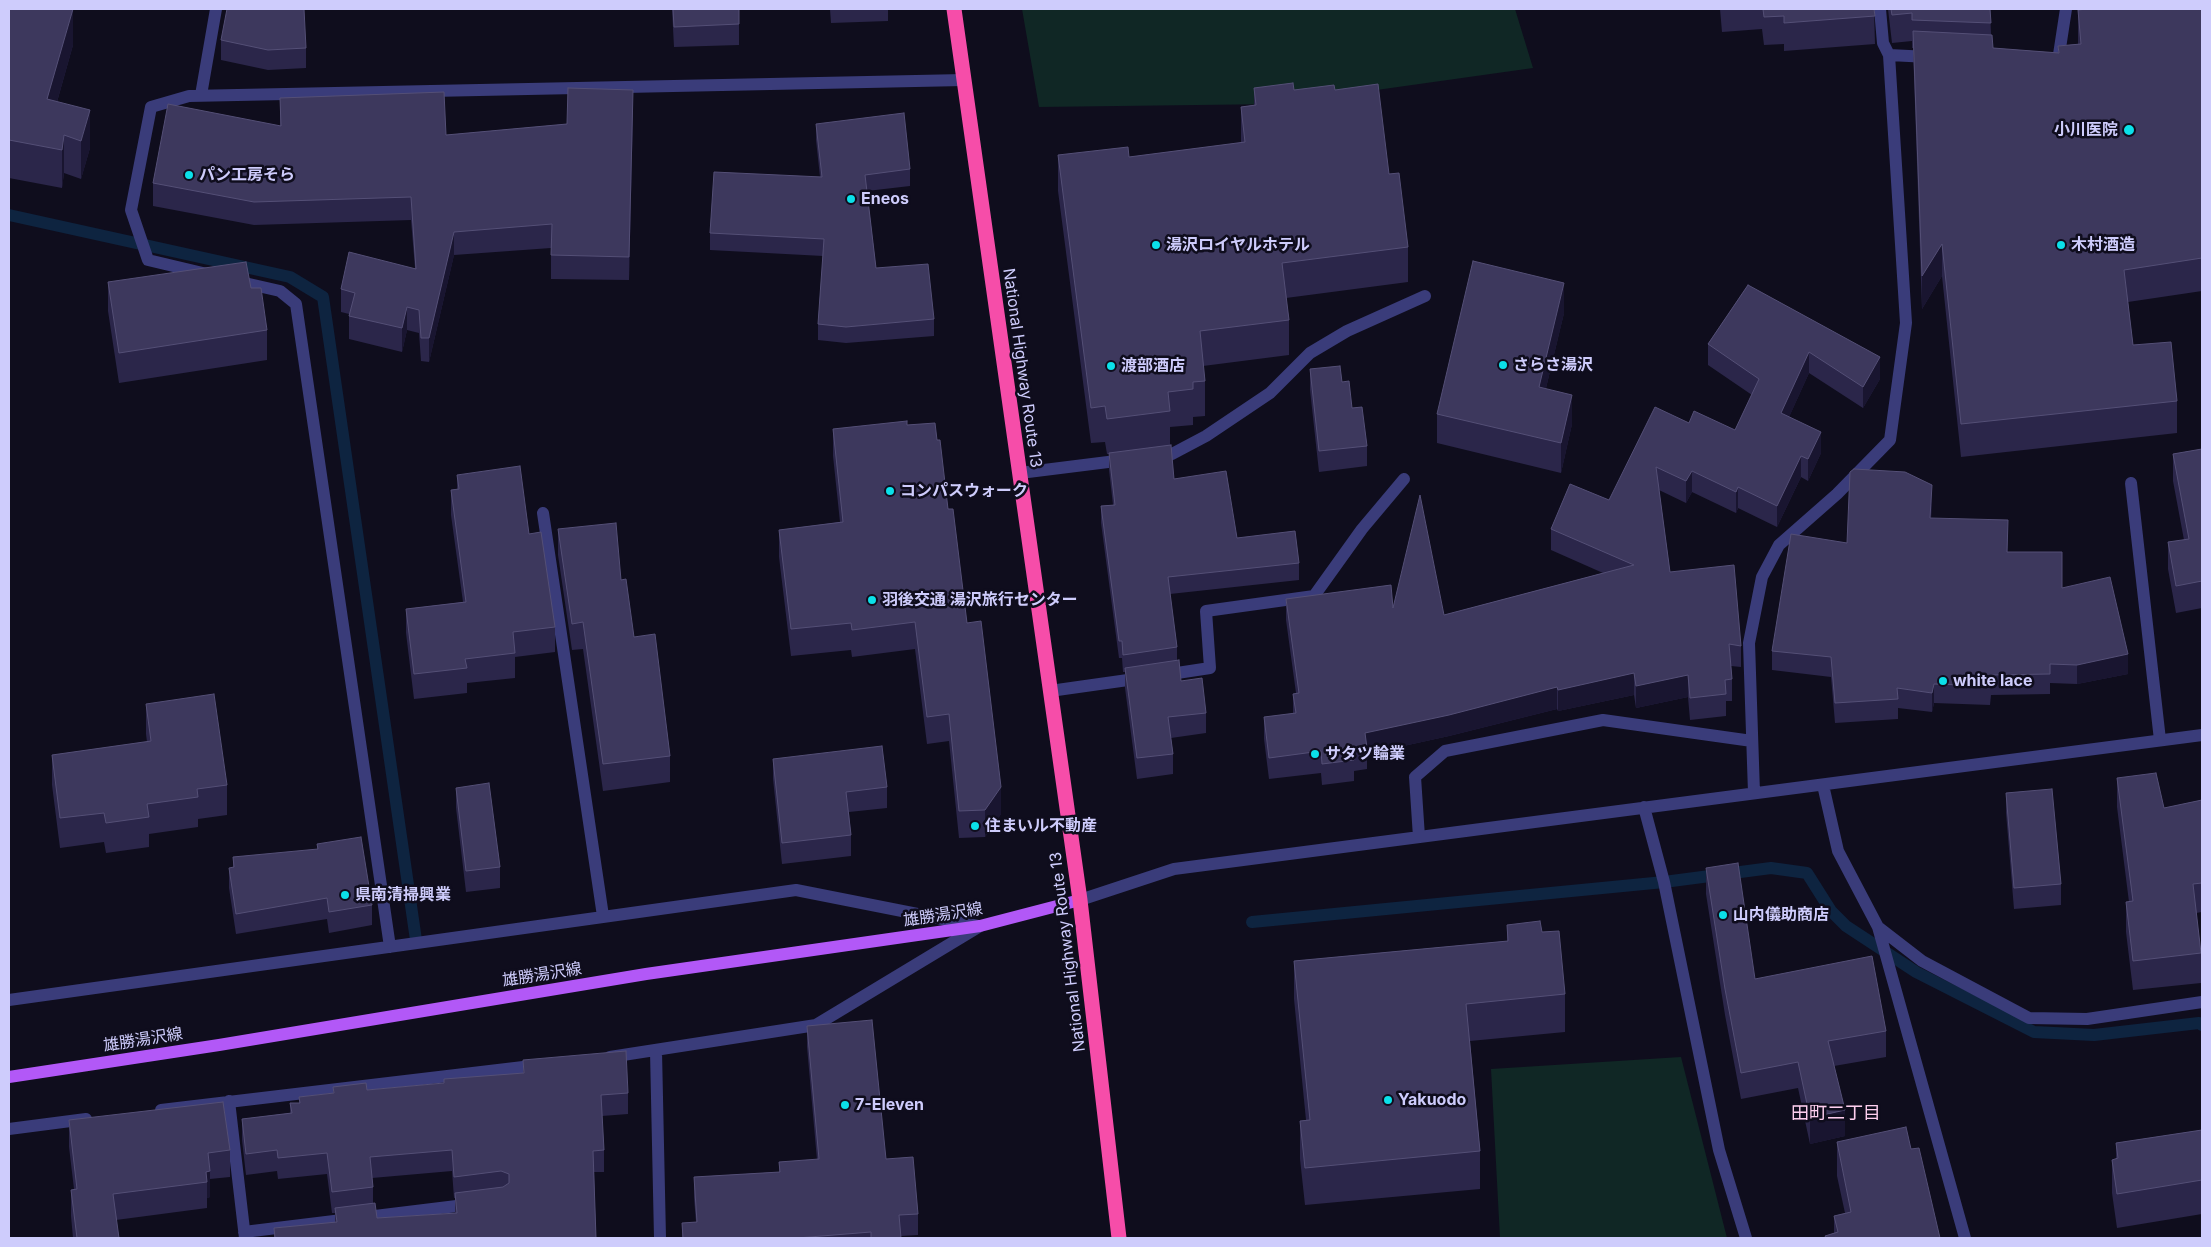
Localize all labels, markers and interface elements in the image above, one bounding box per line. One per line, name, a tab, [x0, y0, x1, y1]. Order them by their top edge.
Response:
place label: 小川医院	[2054, 120, 2118, 140]
marker: 小川医院	[2122, 123, 2136, 137]
place label: パン工房そら	[199, 165, 295, 185]
marker: パン工房そら	[183, 169, 195, 181]
place label: Eneos	[861, 189, 909, 209]
marker: Eneos	[845, 193, 857, 205]
place label: 湯沢ロイヤルホテル	[1166, 235, 1310, 255]
place label: 木村酒造	[2071, 235, 2135, 255]
marker: 湯沢ロイヤルホテル	[1150, 239, 1162, 251]
marker: 木村酒造	[2055, 239, 2067, 251]
street label: National Highway Route 13	[998, 267, 1046, 469]
place label: さらさ湯沢	[1513, 355, 1593, 375]
place label: 渡部酒店	[1121, 356, 1185, 376]
marker: さらさ湯沢	[1497, 359, 1509, 371]
marker: 渡部酒店	[1105, 360, 1117, 372]
place label: コンパスウォーク	[900, 481, 1028, 501]
marker: コンパスウォーク	[884, 485, 896, 497]
place label: 羽後交通 湯沢旅行センター	[882, 590, 1078, 610]
marker: 羽後交通 湯沢旅行センター	[866, 594, 878, 606]
place label: white lace	[1953, 671, 2032, 691]
marker: white lace	[1937, 675, 1949, 687]
place label: サタツ輪業	[1325, 744, 1405, 764]
marker: サタツ輪業	[1309, 748, 1321, 760]
place label: 住まいル不動産	[985, 816, 1097, 836]
marker: 住まいル不動産	[969, 820, 981, 832]
street label: National Highway Route 13	[1046, 851, 1090, 1053]
place label: 県南清掃興業	[355, 885, 451, 905]
marker: 県南清掃興業	[339, 889, 351, 901]
street label: 雄勝湯沢線	[902, 899, 984, 931]
place label: 山内儀助商店	[1733, 905, 1829, 925]
marker: 山内儀助商店	[1717, 909, 1729, 921]
street label: 雄勝湯沢線	[501, 959, 583, 991]
street label: 雄勝湯沢線	[102, 1024, 184, 1056]
place label: Yakuodo	[1398, 1090, 1466, 1110]
marker: Yakuodo	[1382, 1094, 1394, 1106]
place label: 7-Eleven	[855, 1095, 924, 1115]
marker: 7-Eleven	[839, 1099, 851, 1111]
district label: 田町二丁目	[1791, 1103, 1881, 1125]

